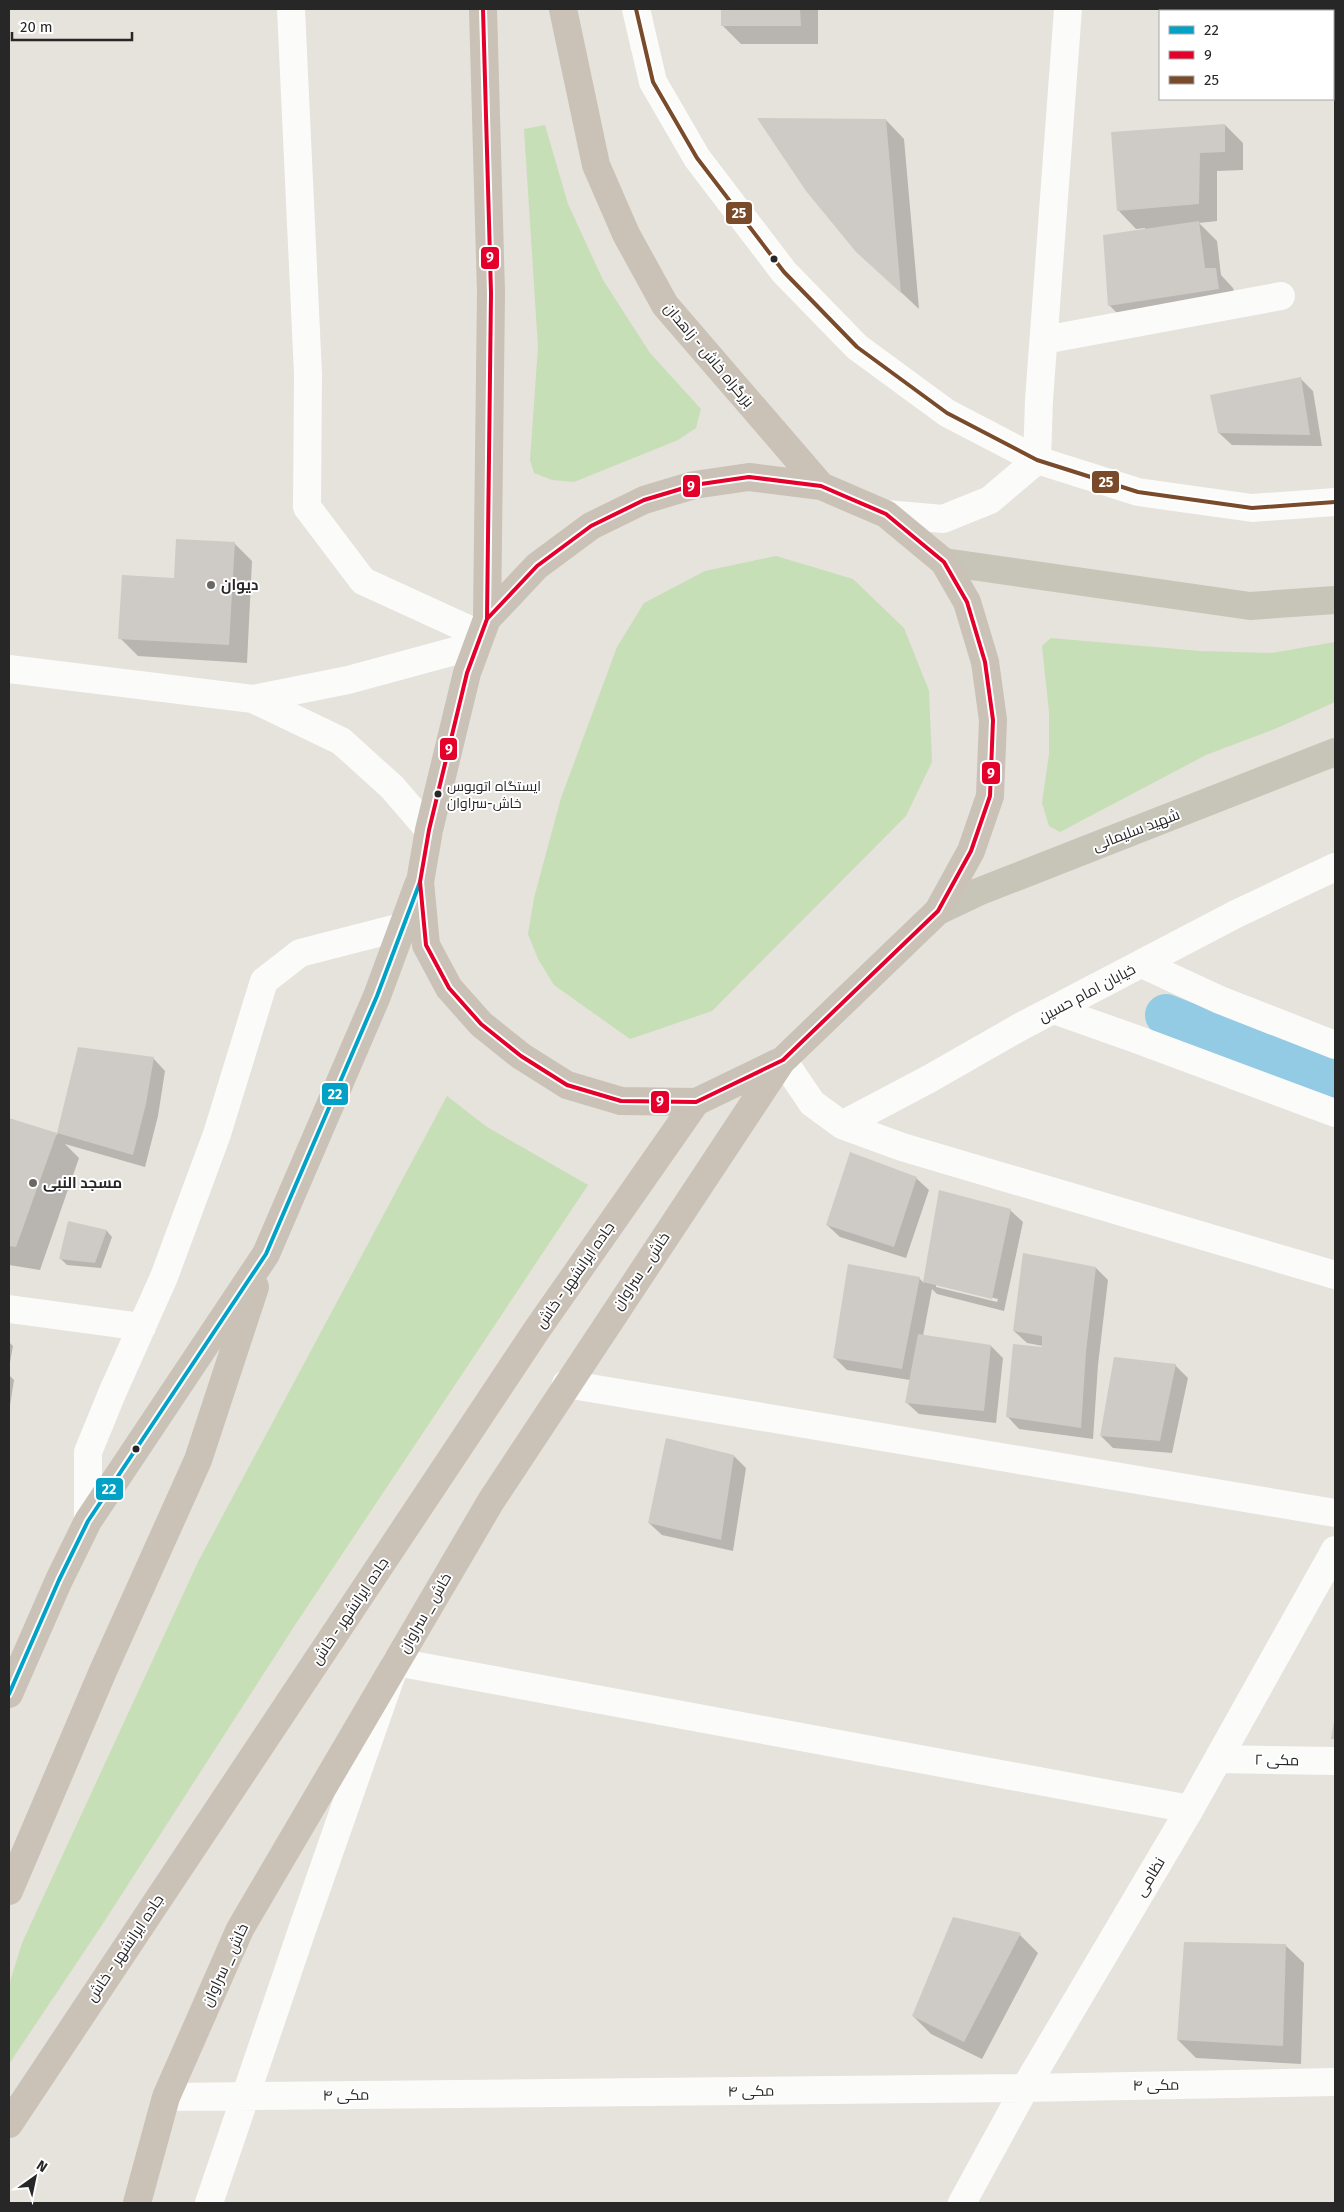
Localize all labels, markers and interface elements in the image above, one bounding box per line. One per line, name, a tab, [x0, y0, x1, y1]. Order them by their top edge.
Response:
scale bar	[12, 10, 132, 42]
legend	[1159, 10, 1334, 100]
text: 20 m	[20, 18, 53, 36]
text: 22	[1204, 21, 1219, 39]
text: 9	[1204, 46, 1212, 64]
text: 25	[1204, 71, 1219, 89]
line badge: 25	[725, 201, 753, 225]
text: 25	[732, 205, 747, 222]
line badge: 9	[480, 246, 500, 270]
text: 9	[486, 249, 494, 266]
unlabelled marker	[769, 254, 779, 264]
street label: بزرگراه خاش - زاهدان	[659, 299, 758, 412]
line badge: 25	[1091, 470, 1120, 494]
line badge: 9	[682, 474, 701, 498]
text: 25	[1099, 474, 1114, 491]
text: 9	[687, 478, 695, 495]
place label: دیوان	[221, 576, 258, 594]
marker: دیوان	[205, 579, 217, 591]
line badge: 9	[439, 737, 458, 761]
text: 9	[445, 741, 453, 758]
line badge: 9	[981, 761, 1001, 785]
text: 9	[987, 765, 995, 782]
place label: ایستگاه اتوبوس خاش-سراوان	[447, 778, 541, 812]
marker: ایستگاه اتوبوس خاش-سراوان	[433, 789, 443, 799]
street label: شهید سلیمانی	[1090, 805, 1183, 856]
street label: خیابان امام حسین	[1035, 960, 1139, 1027]
line badge: 22	[321, 1082, 349, 1106]
text: 22	[328, 1086, 342, 1103]
line badge: 9	[650, 1090, 670, 1114]
text: 9	[656, 1093, 664, 1110]
place label: مسجد النبی	[43, 1174, 122, 1192]
marker: مسجد النبی	[27, 1177, 39, 1189]
street label: جاده ایرانشهر - خاش	[532, 1218, 619, 1332]
street label: خاش _ سراوان	[608, 1229, 674, 1314]
unlabelled marker	[131, 1444, 141, 1454]
line badge: 22	[95, 1477, 124, 1501]
text: 22	[102, 1481, 116, 1498]
street label: جاده ایرانشهر - خاش	[307, 1554, 393, 1669]
street label: خاش _ سراوان	[395, 1570, 456, 1657]
street label: مکی ۲	[1255, 1751, 1299, 1770]
street label: نظامی	[1131, 1854, 1170, 1900]
street label: جاده ایرانشهر - خاش	[82, 1891, 168, 2006]
street label: خاش _ سراوان	[198, 1921, 253, 2010]
street label: مکی ۴	[1132, 2076, 1180, 2095]
street label: مکی ۴	[727, 2082, 775, 2101]
street label: مکی ۴	[322, 2086, 370, 2105]
north arrow	[10, 2152, 60, 2202]
text: N	[33, 2157, 50, 2176]

